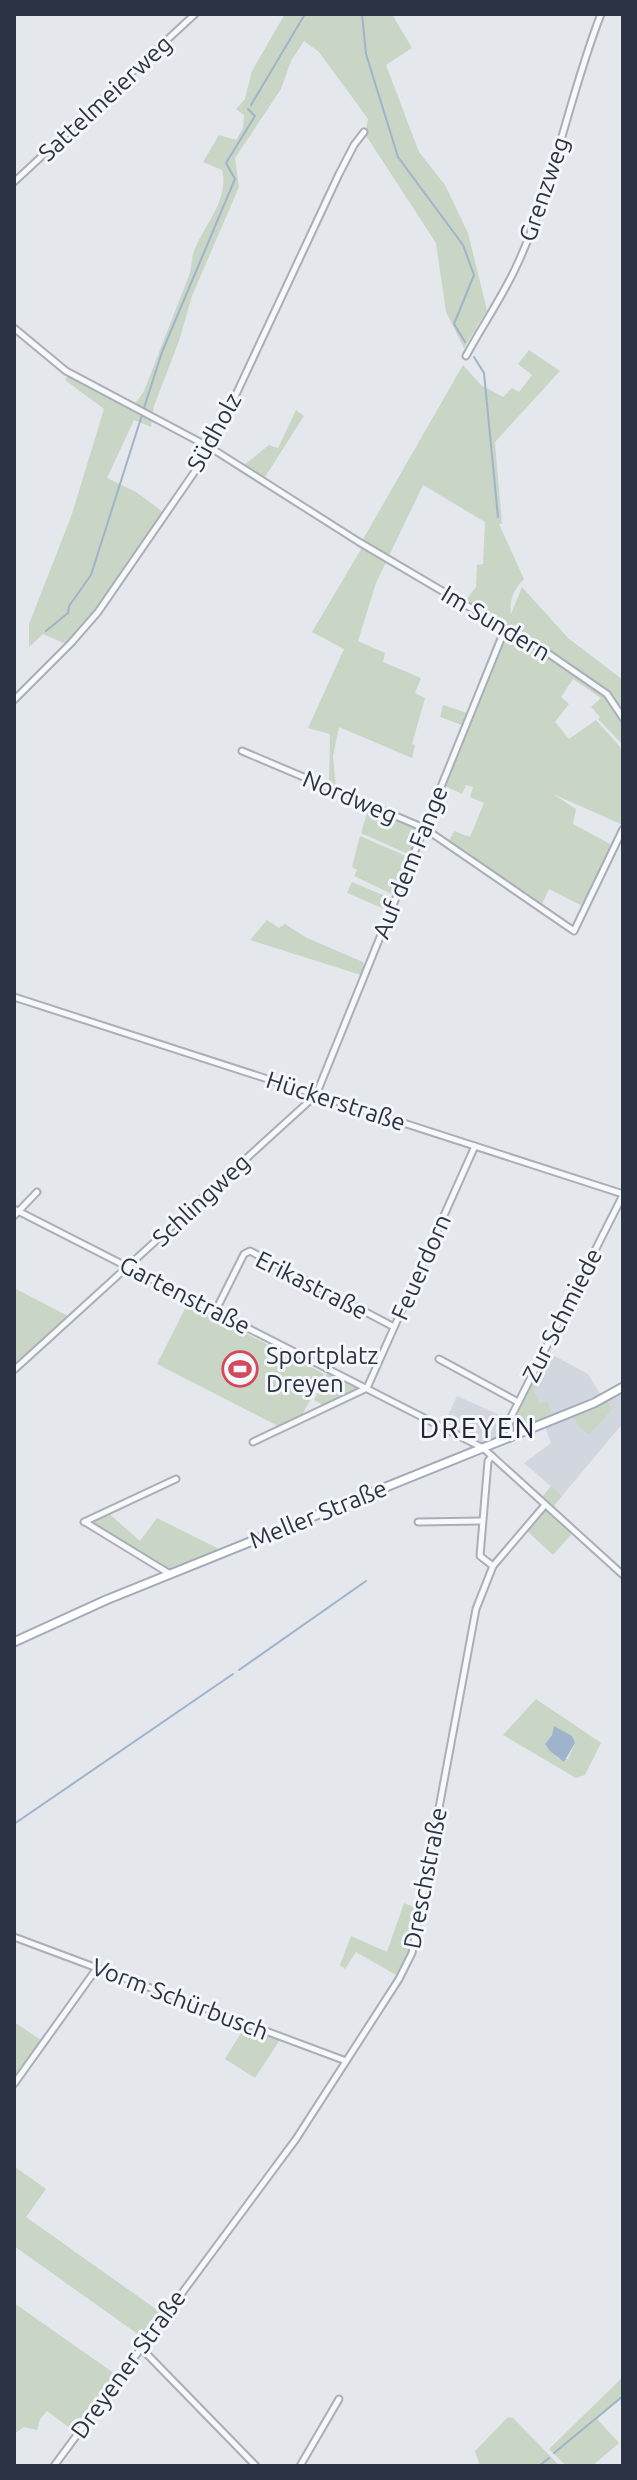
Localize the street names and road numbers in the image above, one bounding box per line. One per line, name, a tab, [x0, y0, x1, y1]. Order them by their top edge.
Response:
street label: Sattelmeierweg	[33, 30, 177, 166]
street label: Grenzweg	[514, 133, 574, 245]
street label: Südholz	[181, 388, 247, 476]
street label: Im Sundern	[437, 580, 555, 666]
street label: Nordweg	[299, 765, 401, 829]
street label: Auf dem Fange	[367, 782, 453, 942]
street label: Hückerstraße	[263, 1066, 409, 1136]
street label: Schlingweg	[147, 1148, 255, 1252]
street label: Feuerdorn	[386, 1210, 456, 1324]
street label: Zur Schmiede	[517, 1244, 607, 1386]
street label: Erikastraße	[252, 1245, 372, 1325]
street label: Gartenstraße	[115, 1251, 255, 1339]
street label: Meller Straße	[245, 1474, 391, 1554]
street label: Dreschstraße	[398, 1805, 452, 1951]
street label: Vorm Schürbusch	[88, 1953, 272, 2045]
street label: Dreyener Straße	[65, 2285, 191, 2443]

